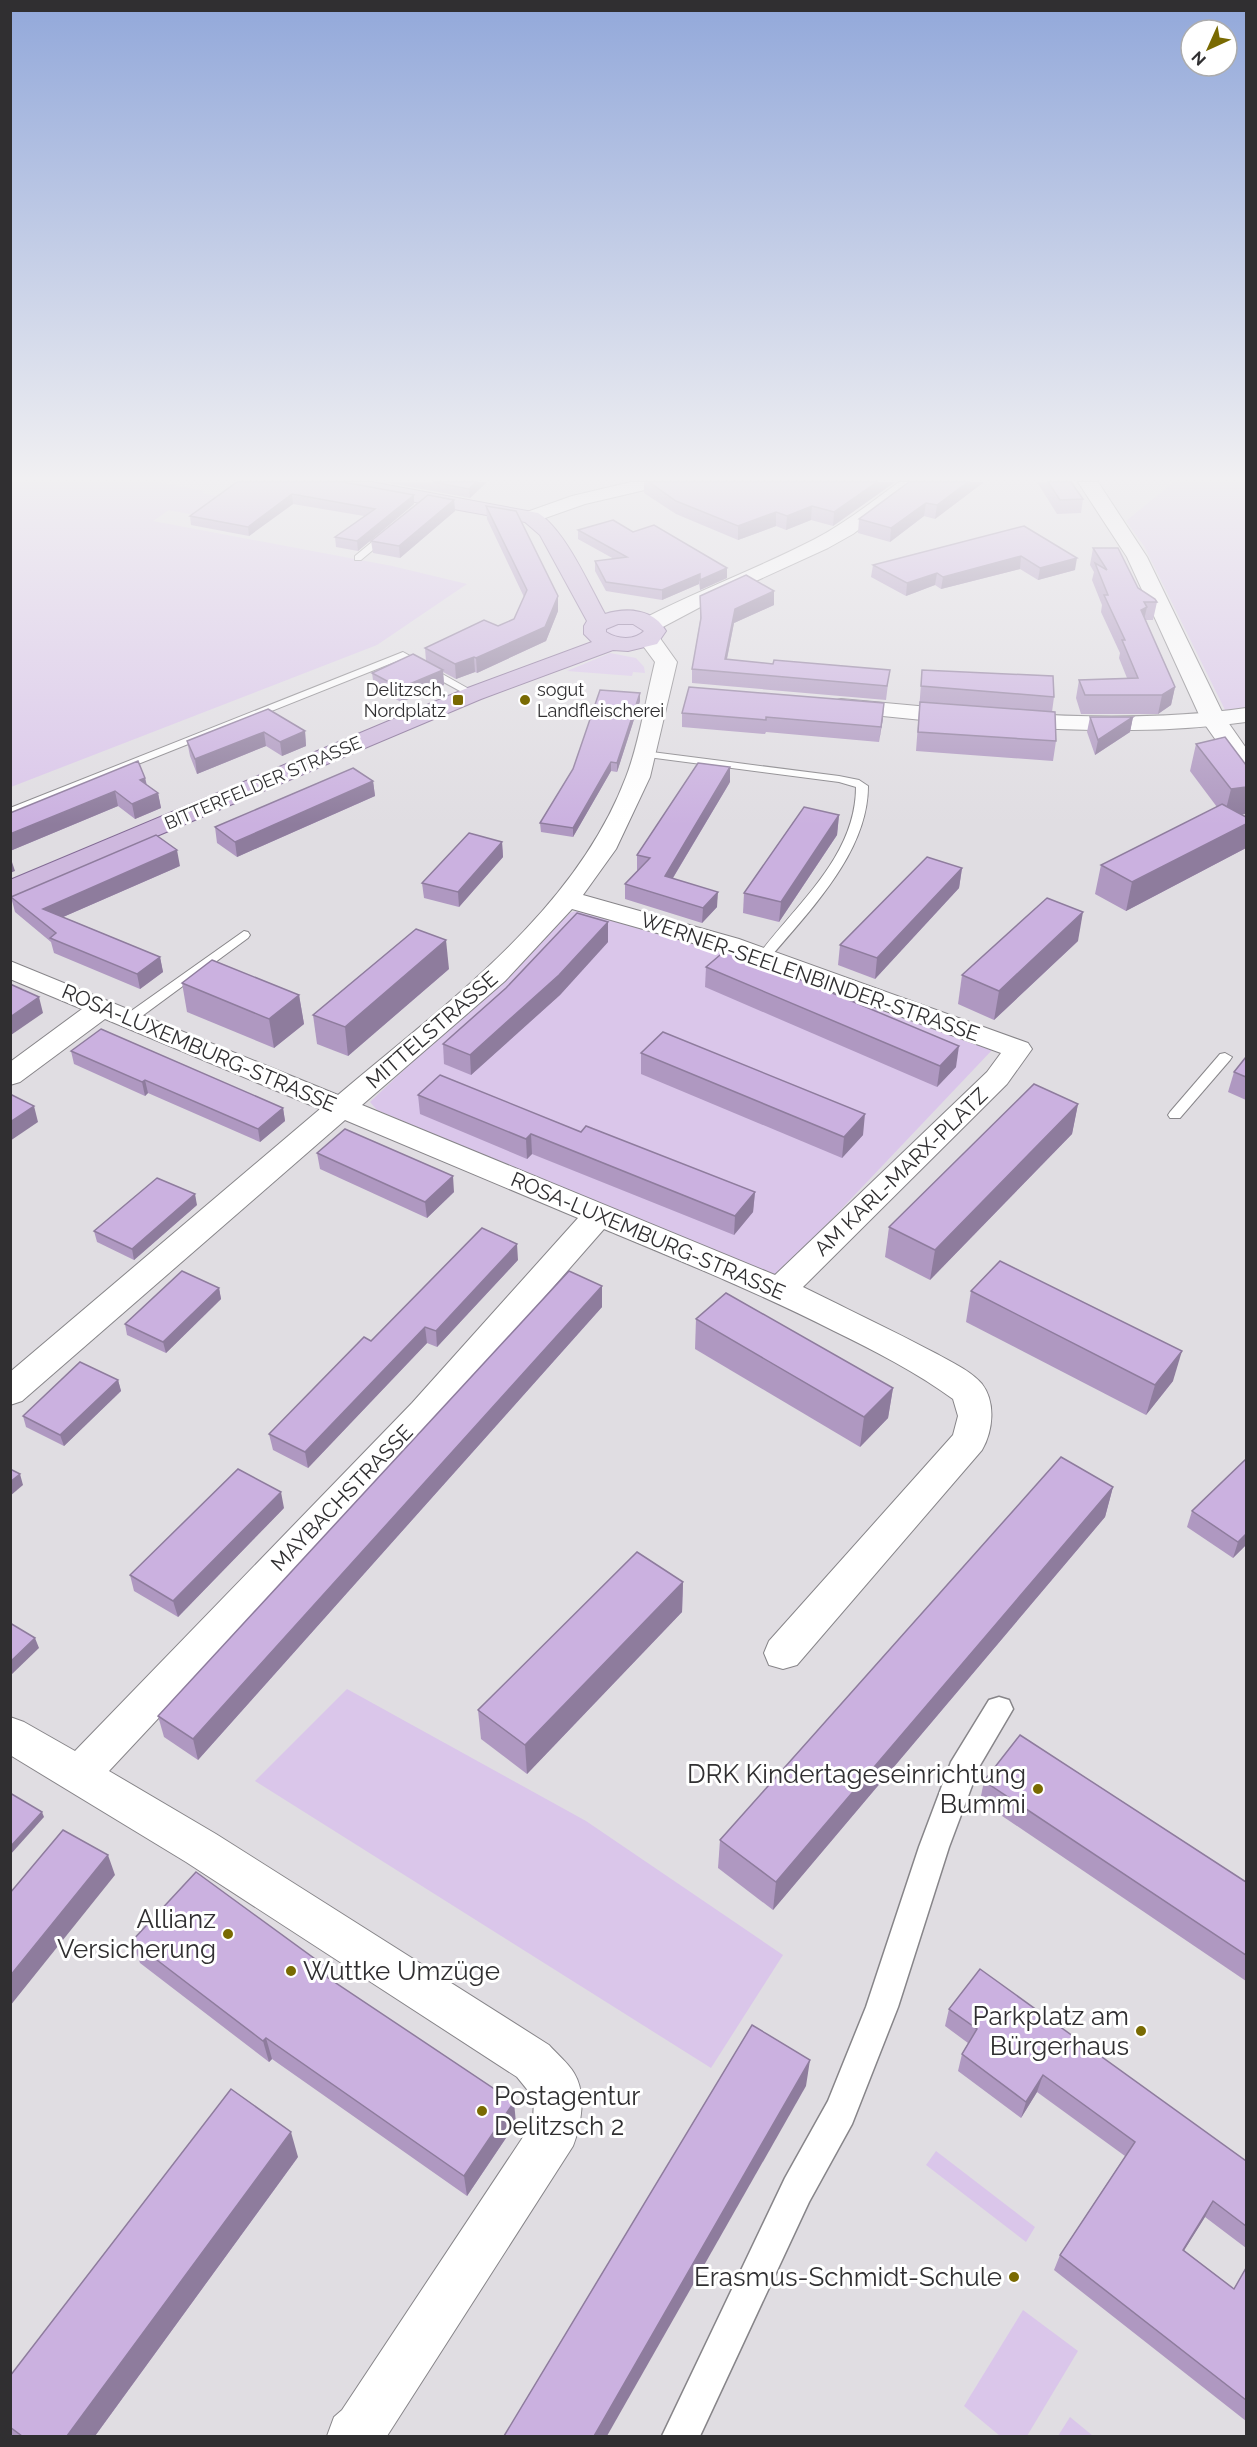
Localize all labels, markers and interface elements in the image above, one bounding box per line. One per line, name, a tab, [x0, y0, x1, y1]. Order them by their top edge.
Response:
north arrow	[1179, 18, 1239, 78]
text: N	[1188, 47, 1210, 69]
place label: Delitzsch, Nordplatz	[364, 679, 446, 721]
place label: sogut Landfleischerei	[537, 679, 664, 721]
marker: Delitzsch, Nordplatz	[451, 693, 465, 707]
marker: sogut Landfleischerei	[518, 693, 532, 707]
street label: BITTERFELDER STRASSE	[161, 731, 364, 834]
street label: WERNER-SEELENBINDER-STRASSE	[637, 907, 983, 1046]
street label: MITTELSTRASSE	[361, 966, 502, 1093]
street label: ROSA-LUXEMBURG-STRASSE	[58, 978, 340, 1117]
street label: AM KARL-MARX-PLATZ	[809, 1082, 992, 1261]
street label: ROSA-LUXEMBURG-STRASSE	[507, 1166, 789, 1305]
street label: MAYBACHSTRASSE	[266, 1419, 418, 1576]
place label: DRK Kindertageseinrichtung Bummi	[687, 1759, 1026, 1819]
marker: DRK Kindertageseinrichtung Bummi	[1031, 1782, 1045, 1796]
place label: Allianz Versicherung	[57, 1904, 216, 1964]
marker: Allianz Versicherung	[221, 1927, 235, 1941]
place label: Wuttke Umzüge	[303, 1956, 500, 1986]
marker: Wuttke Umzüge	[284, 1964, 298, 1978]
place label: Parkplatz am Bürgerhaus	[973, 2001, 1129, 2061]
marker: Parkplatz am Bürgerhaus	[1134, 2024, 1148, 2038]
place label: Postagentur Delitzsch 2	[494, 2081, 640, 2141]
marker: Postagentur Delitzsch 2	[475, 2104, 489, 2118]
place label: Erasmus-Schmidt-Schule	[694, 2262, 1002, 2292]
marker: Erasmus-Schmidt-Schule	[1007, 2270, 1021, 2284]

